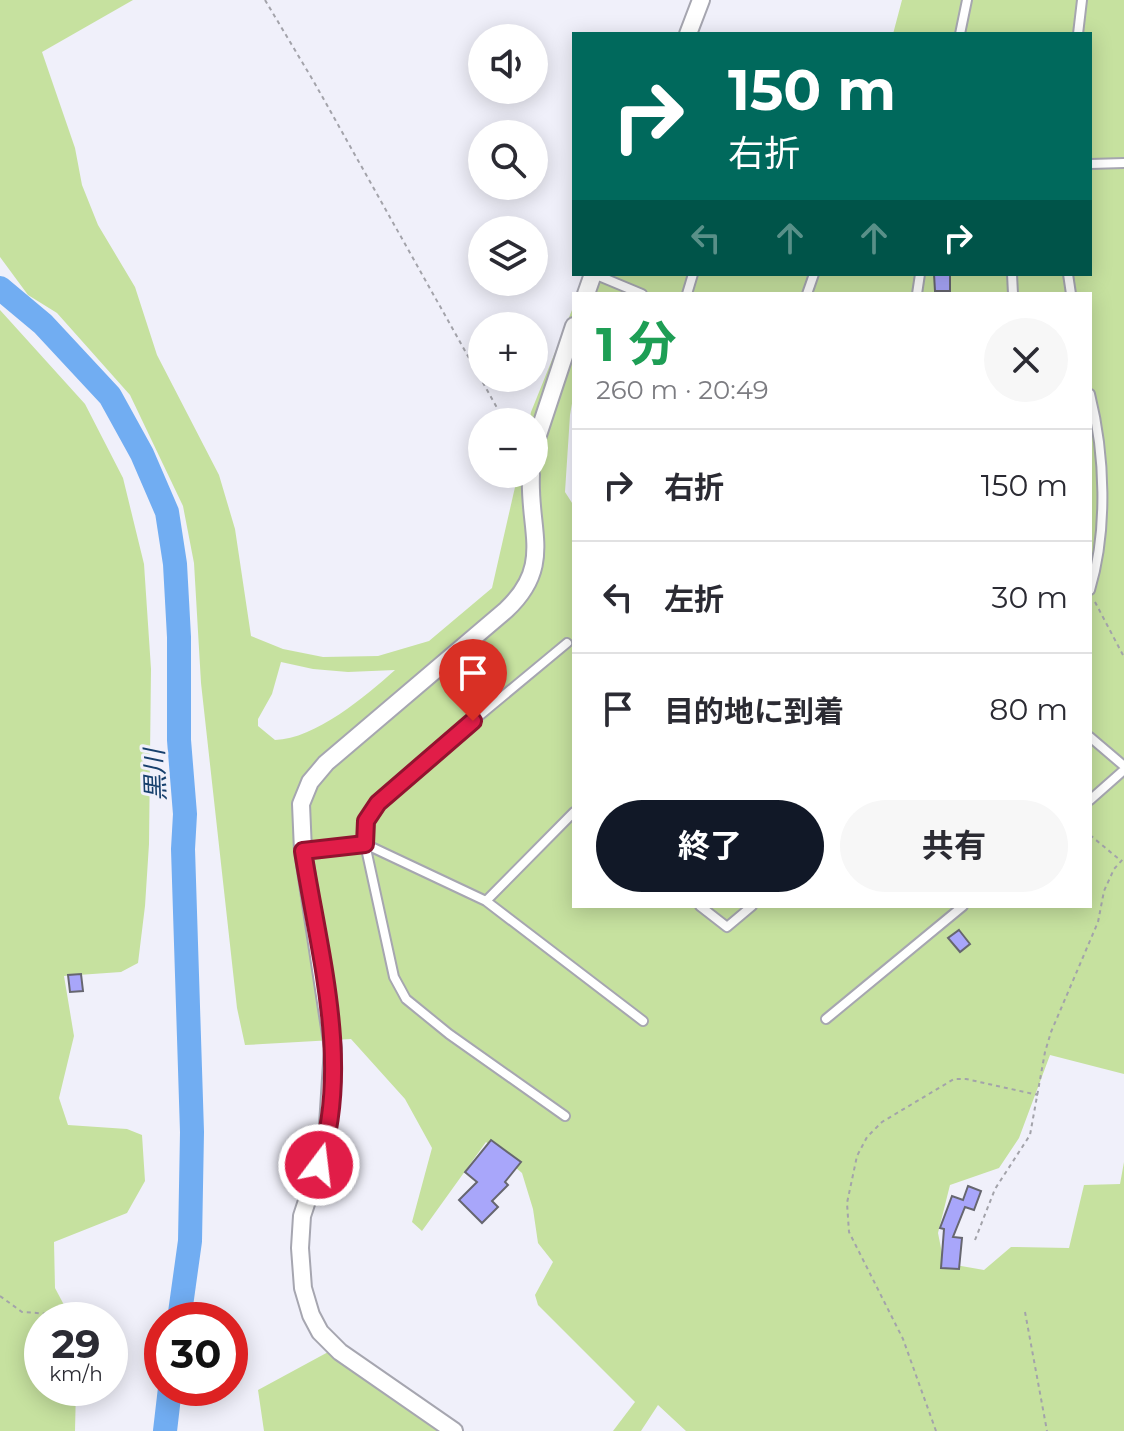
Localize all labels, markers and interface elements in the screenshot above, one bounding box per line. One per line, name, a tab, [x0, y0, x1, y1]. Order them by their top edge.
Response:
map controls	[468, 24, 548, 488]
button: sound	[468, 24, 548, 104]
text: 150 m	[728, 56, 896, 124]
icon: right	[596, 64, 700, 168]
button: search	[468, 120, 548, 200]
text: 右折	[728, 131, 800, 175]
button: layers	[468, 216, 548, 296]
icon: left	[684, 216, 728, 260]
icon: ahead	[768, 216, 812, 260]
icon: ahead	[852, 216, 896, 260]
icon: right	[936, 216, 980, 260]
button: +	[468, 312, 548, 392]
text: 1 分	[596, 315, 676, 373]
button: close	[984, 318, 1068, 402]
text: 260 m · 20:49	[596, 374, 769, 406]
button: −	[468, 408, 548, 488]
icon: right	[596, 463, 640, 507]
text: 150 m	[981, 467, 1068, 504]
text: 右折	[664, 469, 724, 506]
icon: left	[596, 575, 640, 619]
text: 30 m	[992, 579, 1068, 616]
text: 左折	[664, 581, 724, 618]
pin	[439, 639, 507, 721]
icon: arrive	[451, 651, 495, 695]
icon: arrive	[596, 687, 640, 731]
text: 80 m	[989, 691, 1068, 728]
text: 目的地に到着	[664, 693, 844, 730]
water label: 黒川	[138, 745, 172, 802]
button: 終了	[596, 800, 824, 892]
button: 共有	[840, 800, 1068, 892]
position arrow	[277, 1123, 361, 1207]
speed limit sign: 30	[144, 1302, 248, 1406]
text: 29	[51, 1319, 101, 1368]
text: km/h	[49, 1362, 103, 1386]

